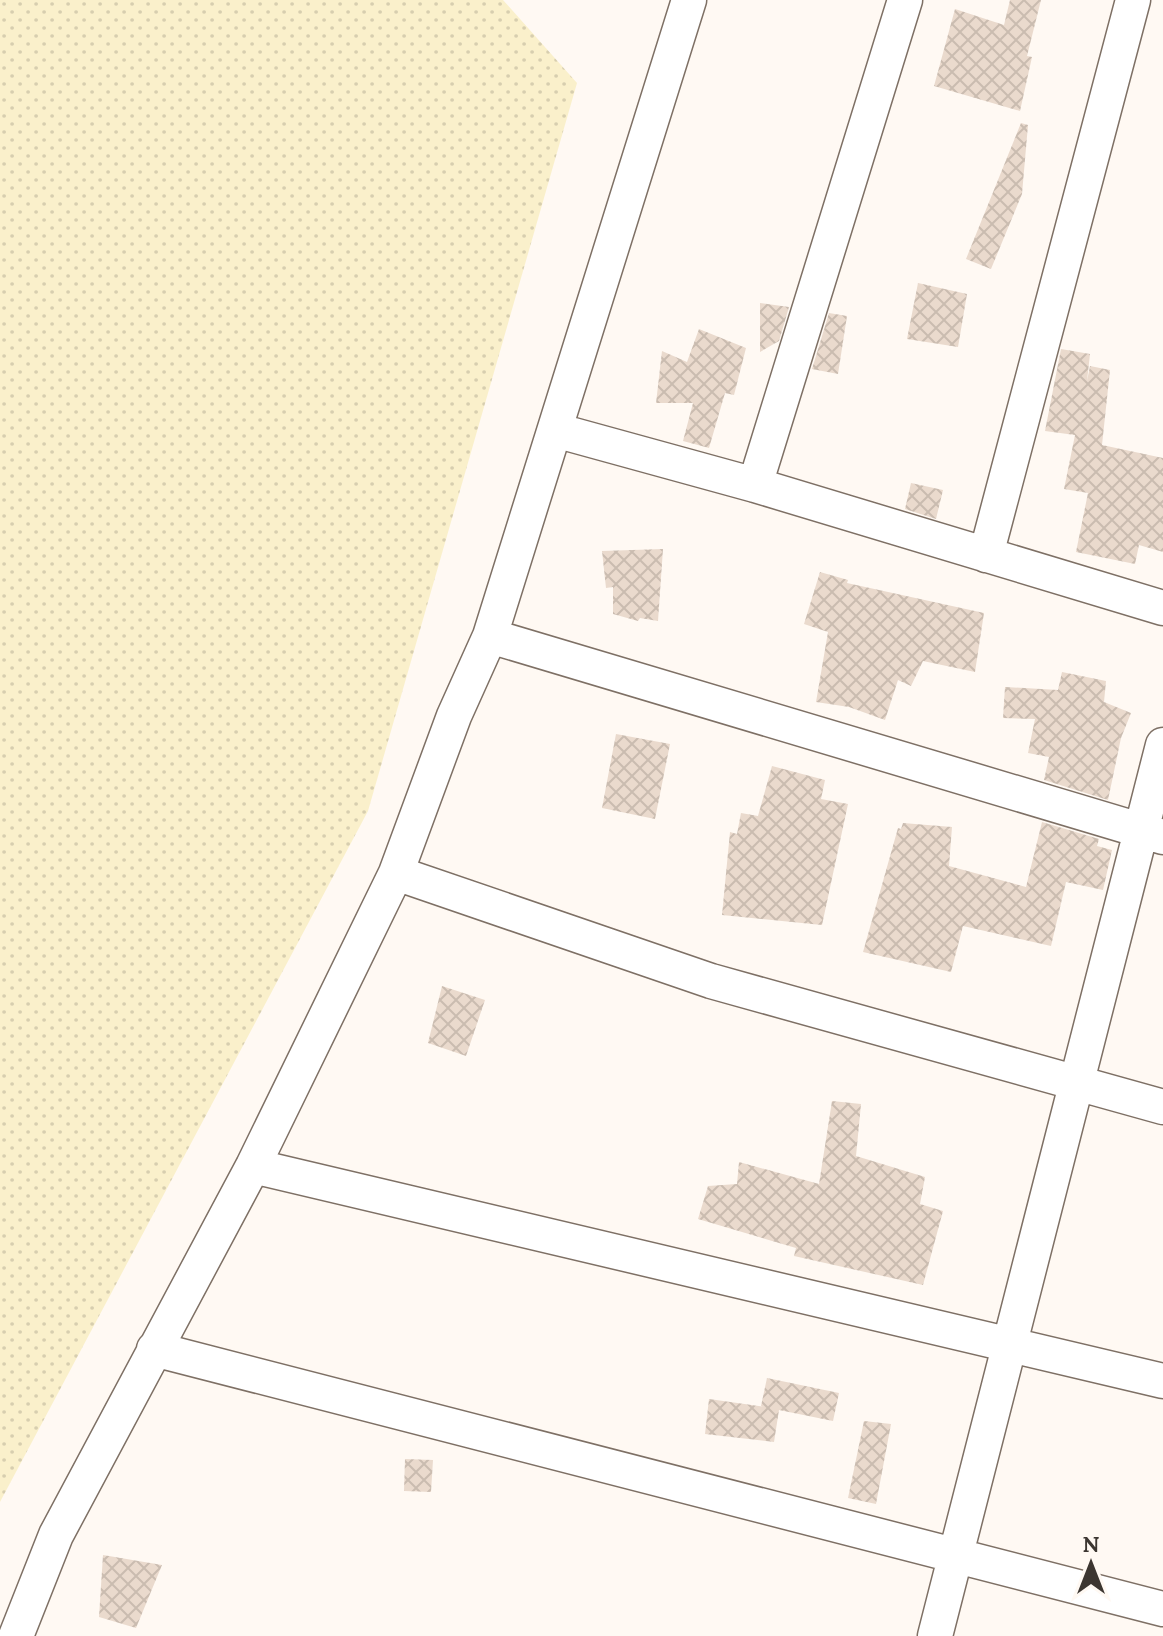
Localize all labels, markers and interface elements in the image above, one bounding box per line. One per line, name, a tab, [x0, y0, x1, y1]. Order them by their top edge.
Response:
north arrow	[1051, 1524, 1131, 1604]
text: N	[1082, 1530, 1100, 1558]

